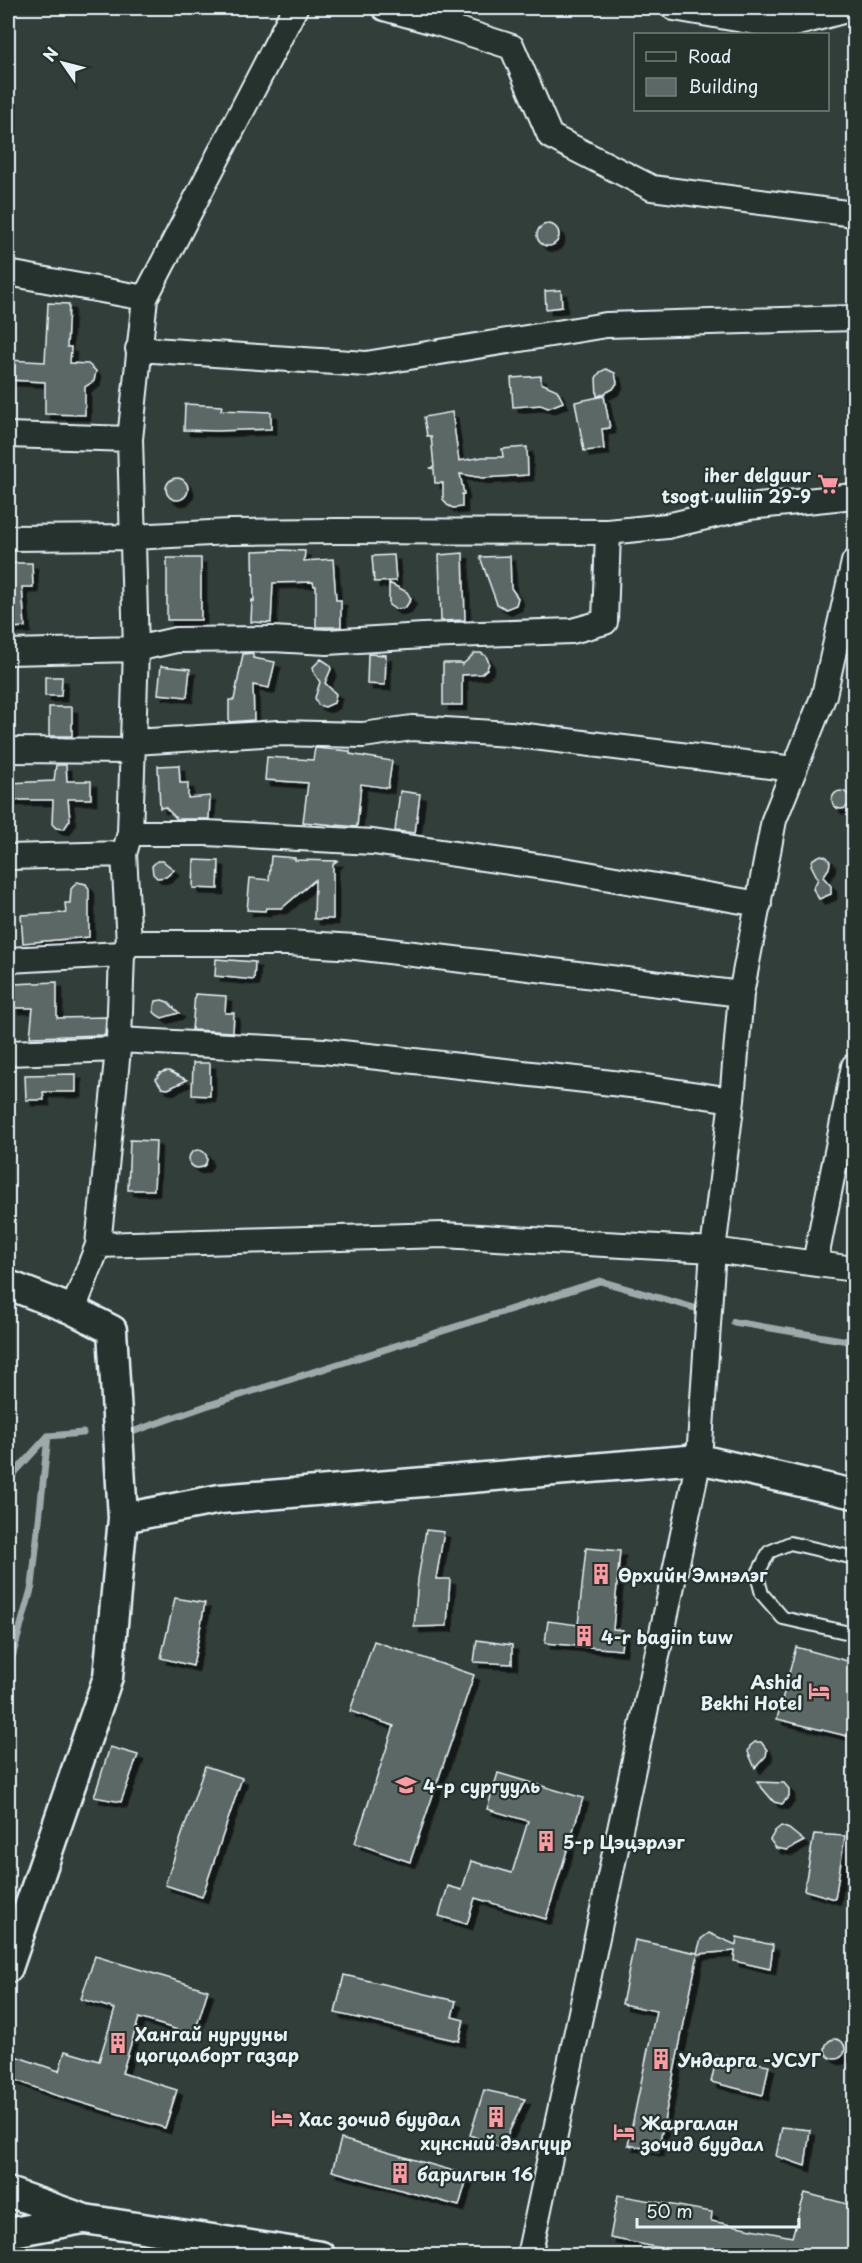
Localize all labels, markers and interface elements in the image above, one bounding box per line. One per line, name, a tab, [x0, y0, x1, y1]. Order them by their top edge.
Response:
north arrow	[33, 33, 93, 93]
legend	[634, 33, 829, 111]
text: N	[36, 42, 63, 66]
text: Road	[688, 42, 732, 69]
text: Building	[688, 72, 758, 99]
place label: iher delguur tsogt uuliin 29-9	[661, 461, 812, 509]
supermarket icon: iher delguur tsogt uuliin 29-9	[816, 472, 840, 496]
place label: Өрхийн Эмнэлэг	[618, 1561, 768, 1588]
building icon: Өрхийн Эмнэлэг	[589, 1562, 613, 1586]
place label: 4-r bagiin tuw	[601, 1623, 733, 1650]
building icon: 4-r bagiin tuw	[572, 1624, 596, 1648]
place label: Ashid Bekhi Hotel	[700, 1668, 802, 1716]
hotel icon: Ashid Bekhi Hotel	[807, 1679, 831, 1703]
place label: 4-р сургууль	[423, 1772, 540, 1799]
school or university icon: 4-р сургууль	[394, 1773, 418, 1797]
place label: 5-р Цэцэрлэг	[563, 1828, 685, 1855]
building icon: 5-р Цэцэрлэг	[534, 1829, 558, 1853]
place label: Хангай нурууны цогцолборт газар	[135, 2020, 299, 2068]
building icon: Хангай нурууны цогцолборт газар	[106, 2031, 130, 2055]
place label: Ундарга -УСУГ	[677, 2046, 822, 2073]
building icon: Ундарга -УСУГ	[649, 2047, 673, 2071]
place label: Хас зочид буудал	[299, 2105, 461, 2132]
building icon: хүнсний дэлгүүр	[484, 2105, 508, 2129]
hotel icon: Хас зочид буудал	[270, 2106, 294, 2130]
place label: Жаргалан зочид буудал	[640, 2109, 764, 2157]
hotel icon: Жаргалан зочид буудал	[612, 2120, 636, 2144]
place label: хүнсний дэлгүүр	[420, 2129, 572, 2156]
place label: барилгын 16	[417, 2160, 533, 2187]
building icon: барилгын 16	[388, 2161, 412, 2185]
scale bar	[637, 2191, 799, 2229]
text: 50 m	[646, 2197, 693, 2224]

